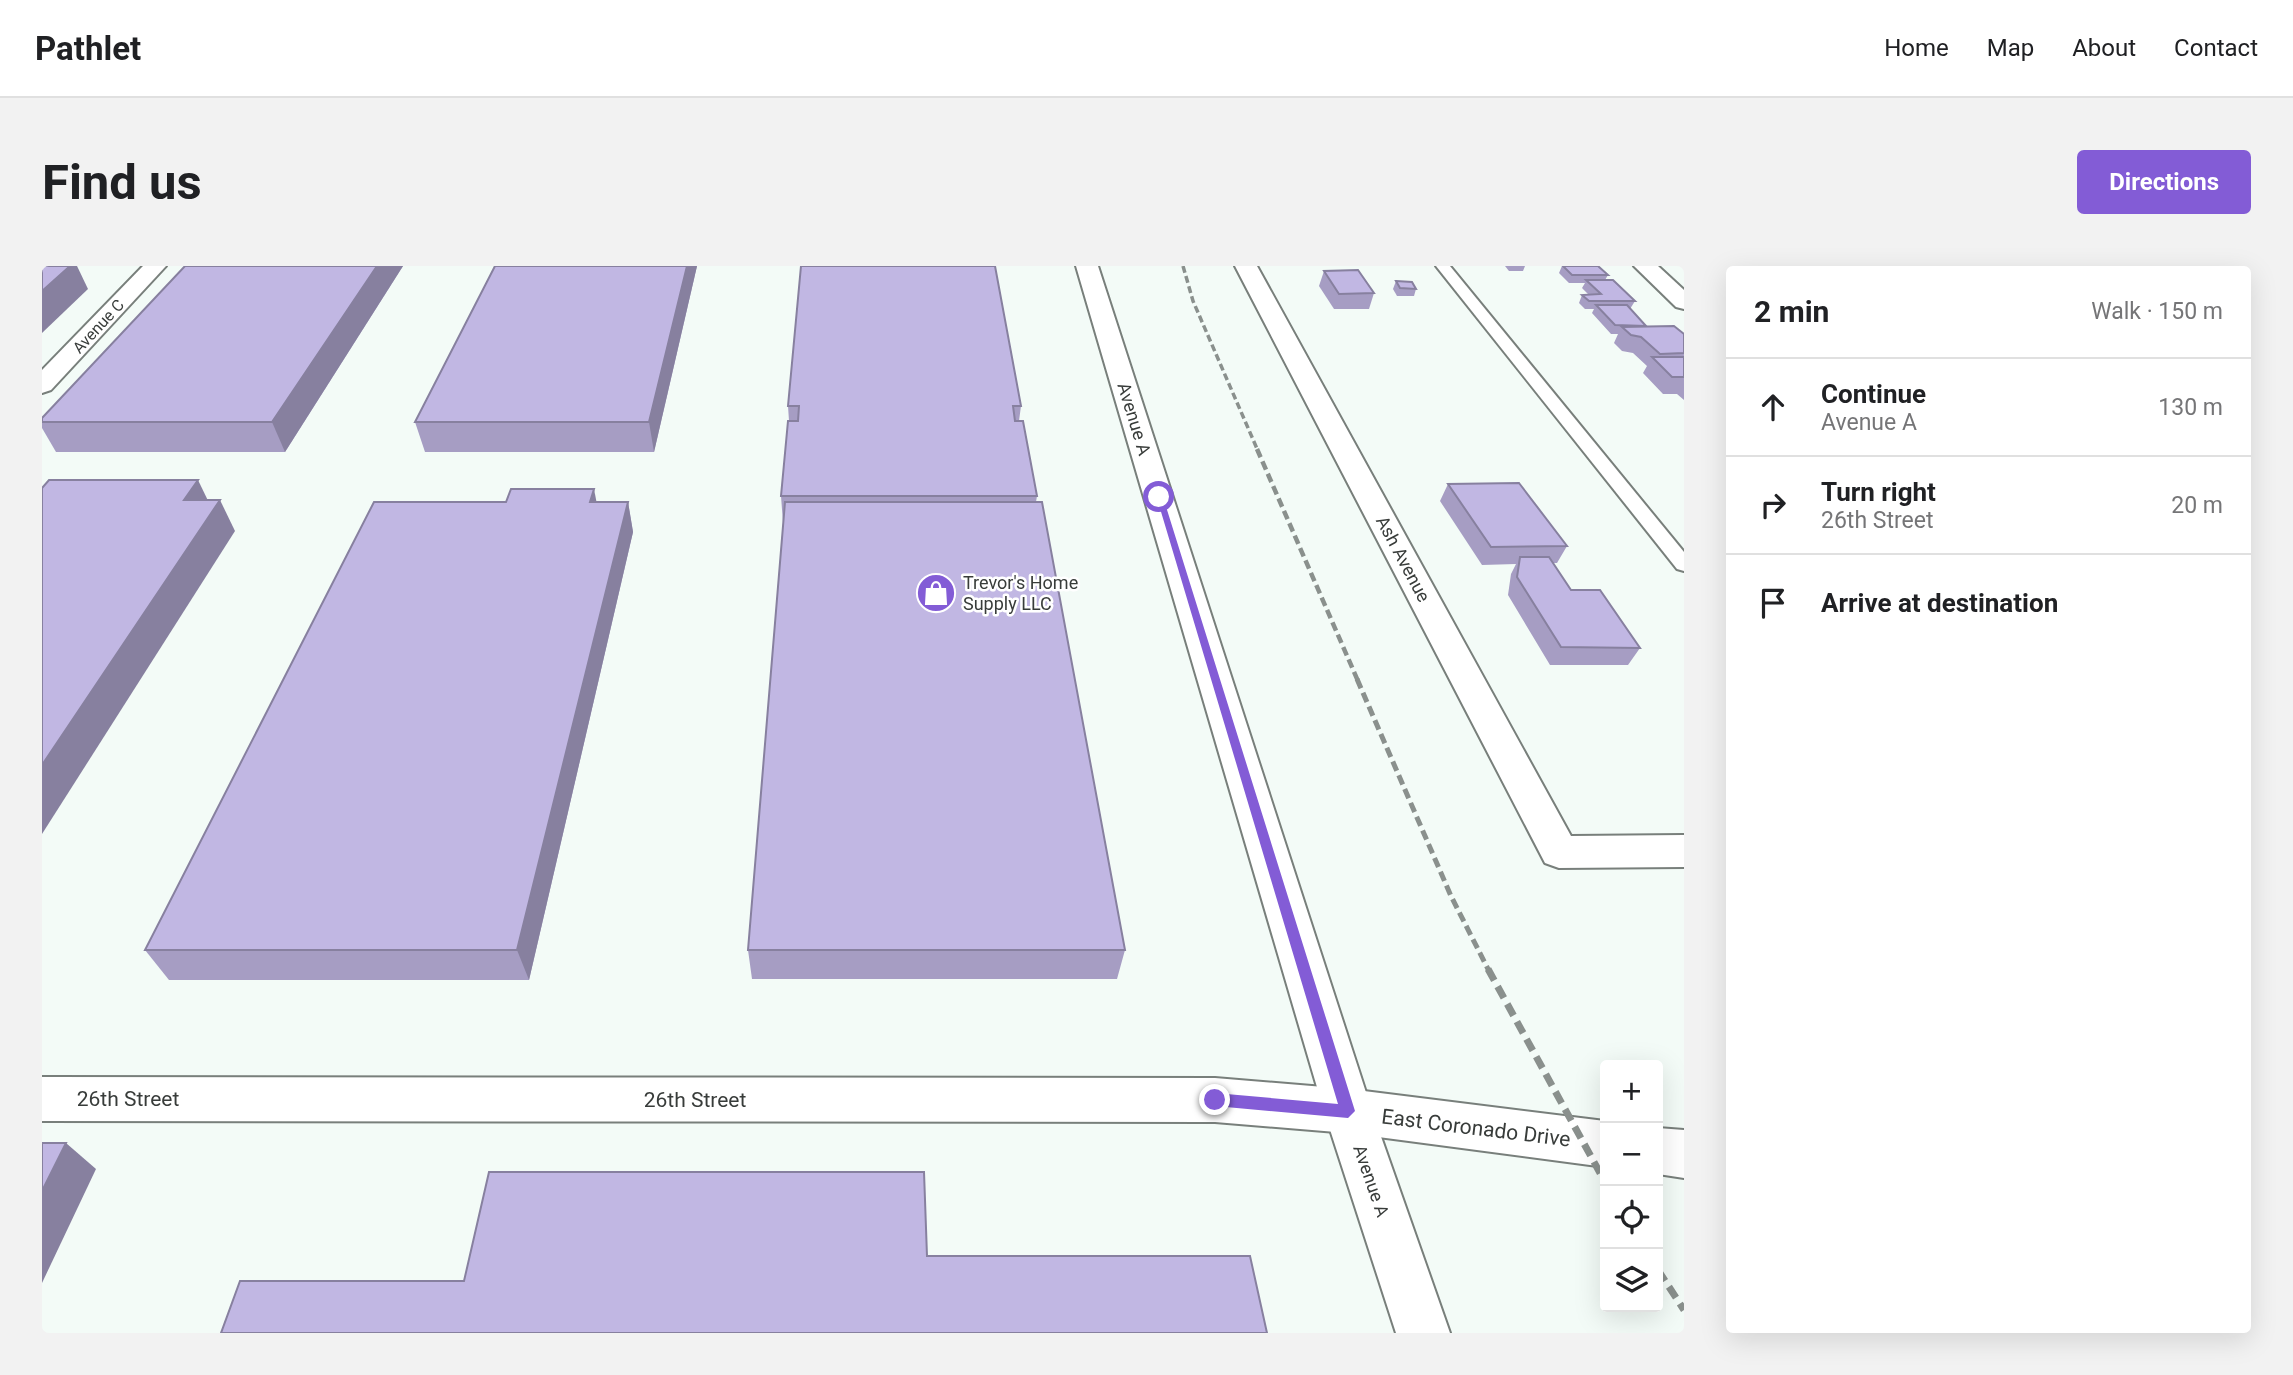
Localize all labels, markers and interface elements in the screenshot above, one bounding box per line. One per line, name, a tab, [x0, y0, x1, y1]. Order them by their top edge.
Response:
text: Pathlet	[35, 29, 141, 68]
text: Home	[1884, 34, 1949, 62]
text: Map	[1987, 34, 2034, 62]
text: About	[2072, 34, 2136, 62]
text: Contact	[2174, 34, 2258, 62]
button: Directions	[2077, 150, 2251, 214]
text: Find us	[42, 154, 202, 211]
text: 2 min	[1754, 294, 1829, 329]
street label: Avenue C	[69, 295, 128, 357]
text: Walk · 150 m	[2091, 298, 2223, 325]
text: Continue	[1821, 379, 1926, 409]
street label: Avenue A	[1113, 380, 1156, 458]
icon: ahead	[1754, 388, 1792, 426]
text: 130 m	[2158, 394, 2223, 421]
text: Avenue A	[1821, 409, 1917, 436]
text: Turn right	[1821, 477, 1936, 507]
route start	[1143, 481, 1174, 512]
icon: right	[1754, 486, 1792, 524]
text: 20 m	[2171, 492, 2223, 519]
text: 26th Street	[1821, 507, 1933, 534]
street label: Ash Avenue	[1372, 512, 1435, 605]
shop icon: Trevor's Home Supply LLC	[915, 572, 957, 614]
place label: Trevor's Home Supply LLC	[963, 572, 1078, 614]
icon: arrive	[1754, 584, 1792, 622]
text: Arrive at destination	[1821, 588, 2058, 618]
map controls	[1600, 1060, 1663, 1312]
button: +	[1600, 1060, 1663, 1123]
route end	[1199, 1084, 1230, 1115]
street label: 26th Street	[77, 1087, 179, 1111]
street label: 26th Street	[644, 1088, 746, 1112]
street label: East Coronado Drive	[1380, 1105, 1572, 1151]
button: −	[1600, 1123, 1663, 1186]
street label: Avenue A	[1349, 1142, 1394, 1220]
button: locate	[1600, 1186, 1663, 1249]
button: layers	[1600, 1249, 1663, 1312]

